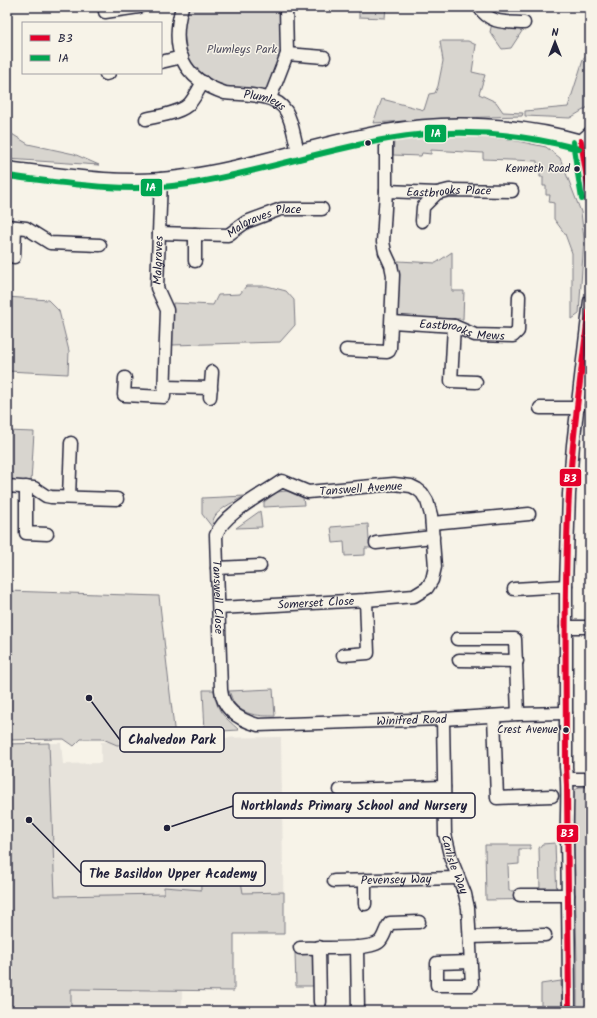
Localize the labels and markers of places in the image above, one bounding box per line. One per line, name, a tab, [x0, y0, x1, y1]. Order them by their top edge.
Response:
unlabelled marker	[363, 138, 373, 148]
place label: Kenneth Road	[505, 160, 571, 178]
marker: Kenneth Road	[572, 164, 582, 174]
place label: Crest Avenue	[497, 721, 558, 739]
marker: Crest Avenue	[561, 725, 571, 735]
callout: Chalvedon Park	[120, 727, 224, 752]
callout: Northlands Primary School and Nursery	[233, 793, 475, 818]
callout: The Basildon Upper Academy	[81, 861, 265, 886]

